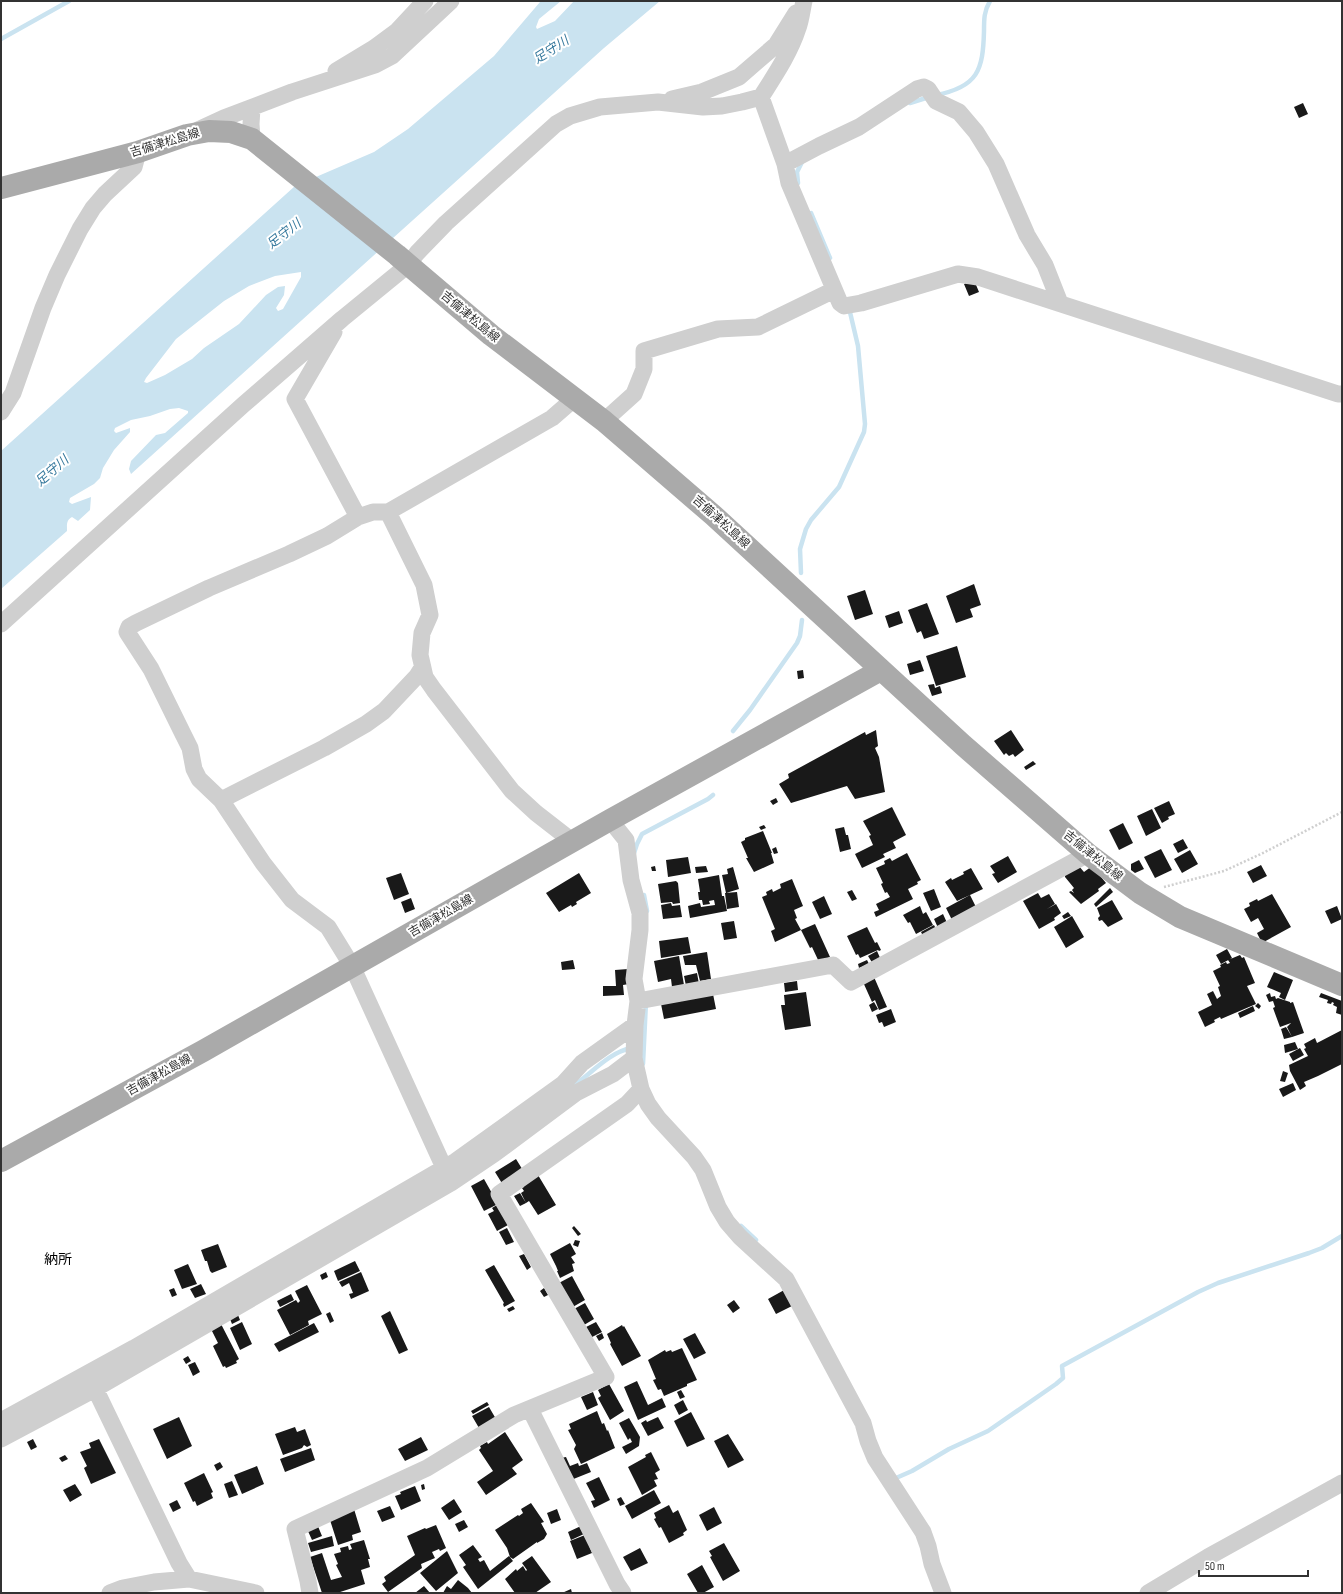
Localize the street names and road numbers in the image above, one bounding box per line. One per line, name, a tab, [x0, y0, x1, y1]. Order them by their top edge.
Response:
street label: 吉備津松島線	[128, 125, 202, 161]
street label: 吉備津松島線	[438, 288, 502, 346]
street label: 吉備津松島線	[689, 492, 753, 552]
street label: 吉備津松島線	[1060, 828, 1126, 884]
street label: 吉備津松島線	[406, 892, 476, 940]
street label: 吉備津松島線	[124, 1051, 194, 1099]

